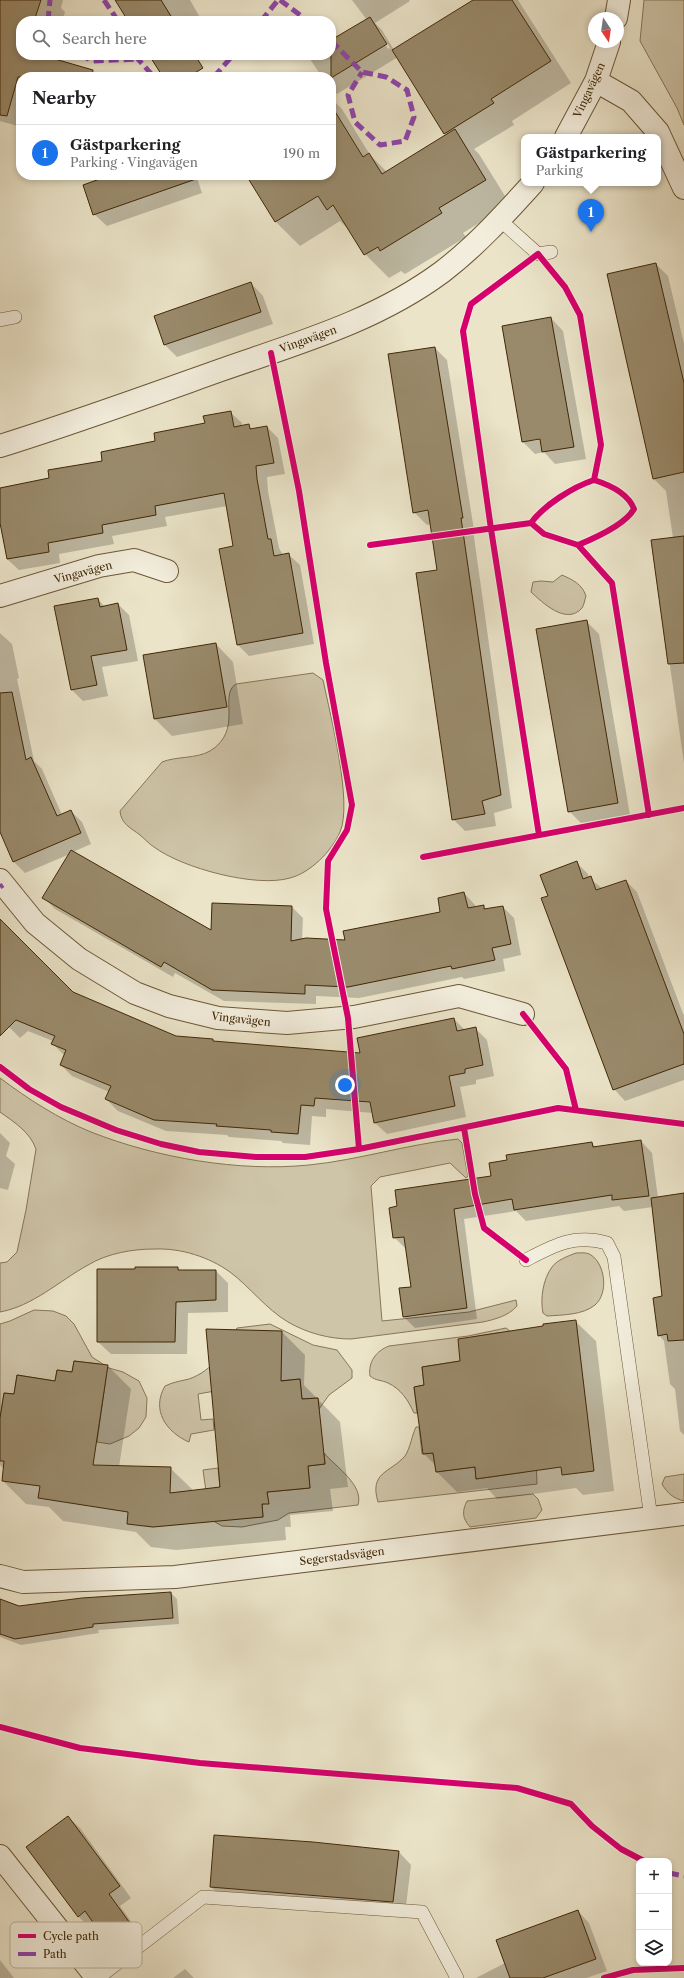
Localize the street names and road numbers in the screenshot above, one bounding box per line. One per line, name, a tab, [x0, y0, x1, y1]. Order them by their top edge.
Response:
street label: Vingavägen	[570, 60, 608, 121]
street label: Vingavägen	[277, 322, 339, 356]
street label: Vingavägen	[51, 557, 114, 587]
street label: Vingavägen	[210, 1009, 272, 1029]
street label: Segerstadsvägen	[299, 1544, 385, 1568]

